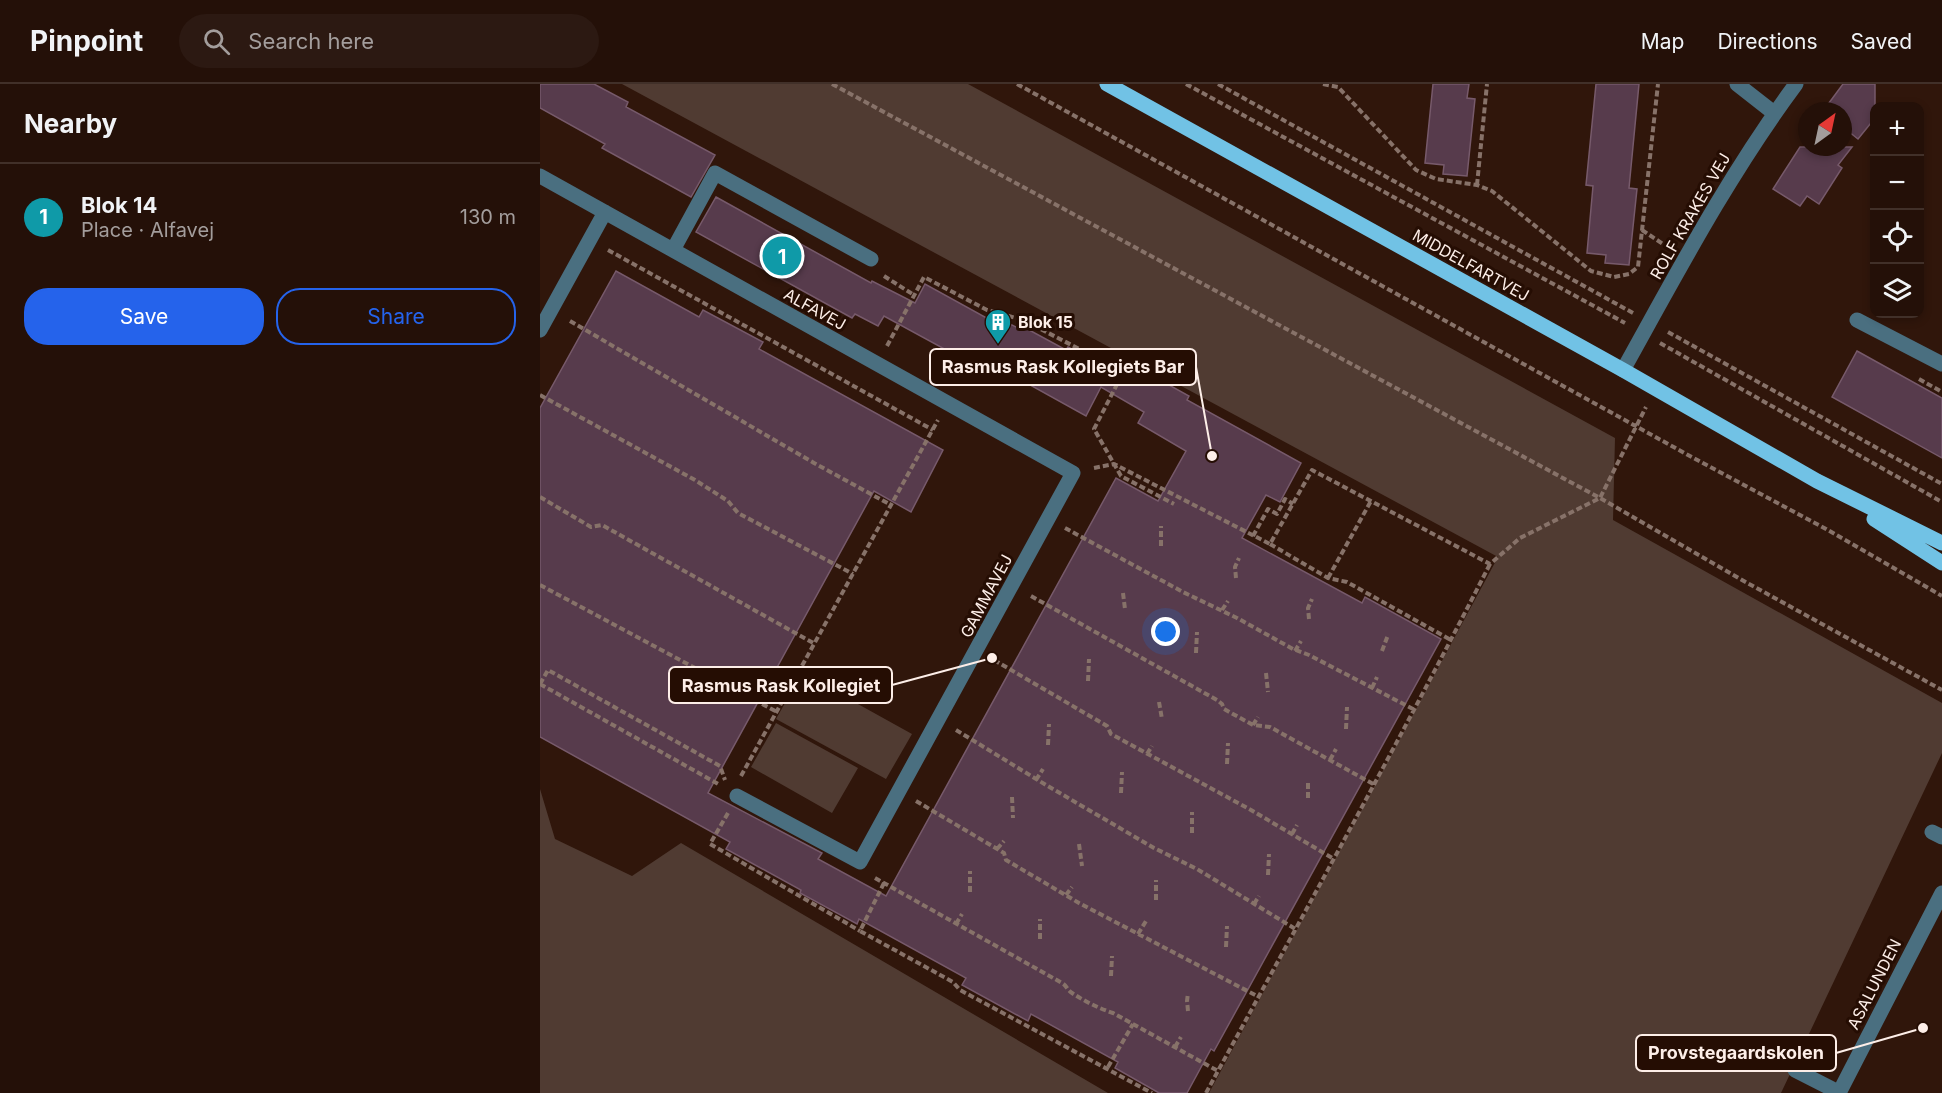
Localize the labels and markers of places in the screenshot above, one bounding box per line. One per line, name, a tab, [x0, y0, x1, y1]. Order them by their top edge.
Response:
pin: 1	[762, 234, 802, 279]
building icon: Blok 15	[983, 307, 1013, 345]
place label: Blok 15	[1018, 312, 1073, 332]
callout: Rasmus Rask Kollegiets Bar	[930, 349, 1196, 385]
callout: Rasmus Rask Kollegiet	[669, 667, 892, 703]
callout: Provstegaardskolen	[1636, 1035, 1836, 1071]

